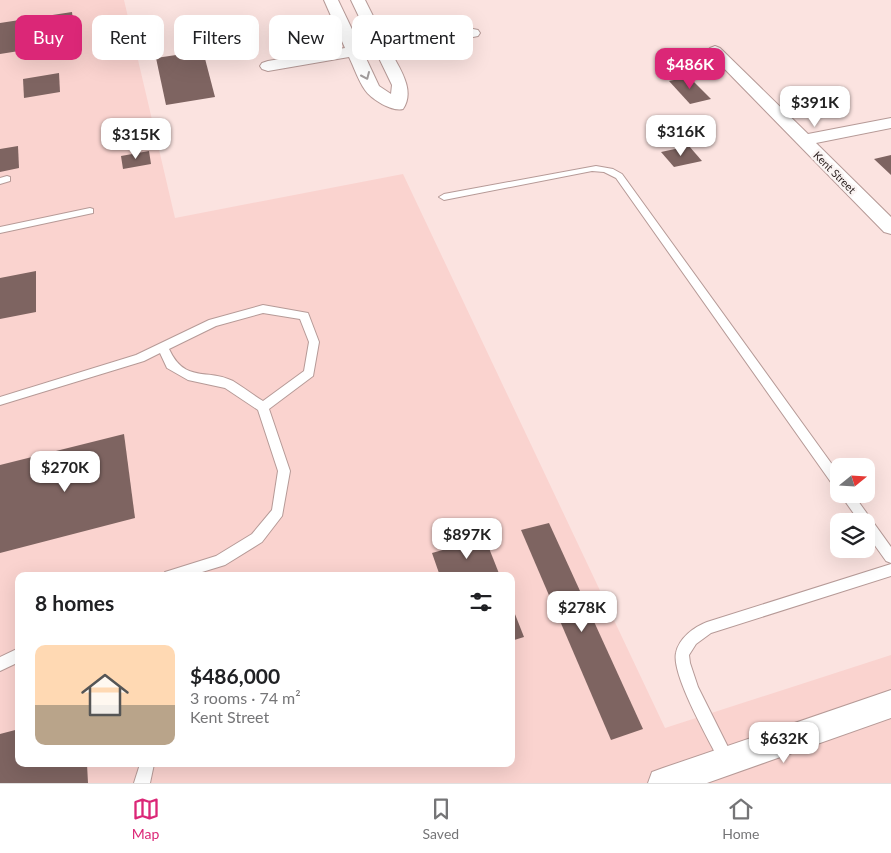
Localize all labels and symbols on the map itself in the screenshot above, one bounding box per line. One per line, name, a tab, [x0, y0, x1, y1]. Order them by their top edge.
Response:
pin: $486K	[655, 48, 725, 90]
one-way arrow	[360, 71, 370, 80]
pin: $391K	[780, 86, 850, 128]
pin: $316K	[646, 114, 716, 157]
pin: $315K	[101, 118, 171, 160]
street label: Kent Street	[811, 148, 859, 196]
pin: $270K	[30, 450, 100, 493]
north arrow	[830, 458, 875, 502]
pin: $897K	[432, 518, 502, 560]
pin: $278K	[547, 590, 617, 633]
pin: $632K	[749, 722, 819, 764]

